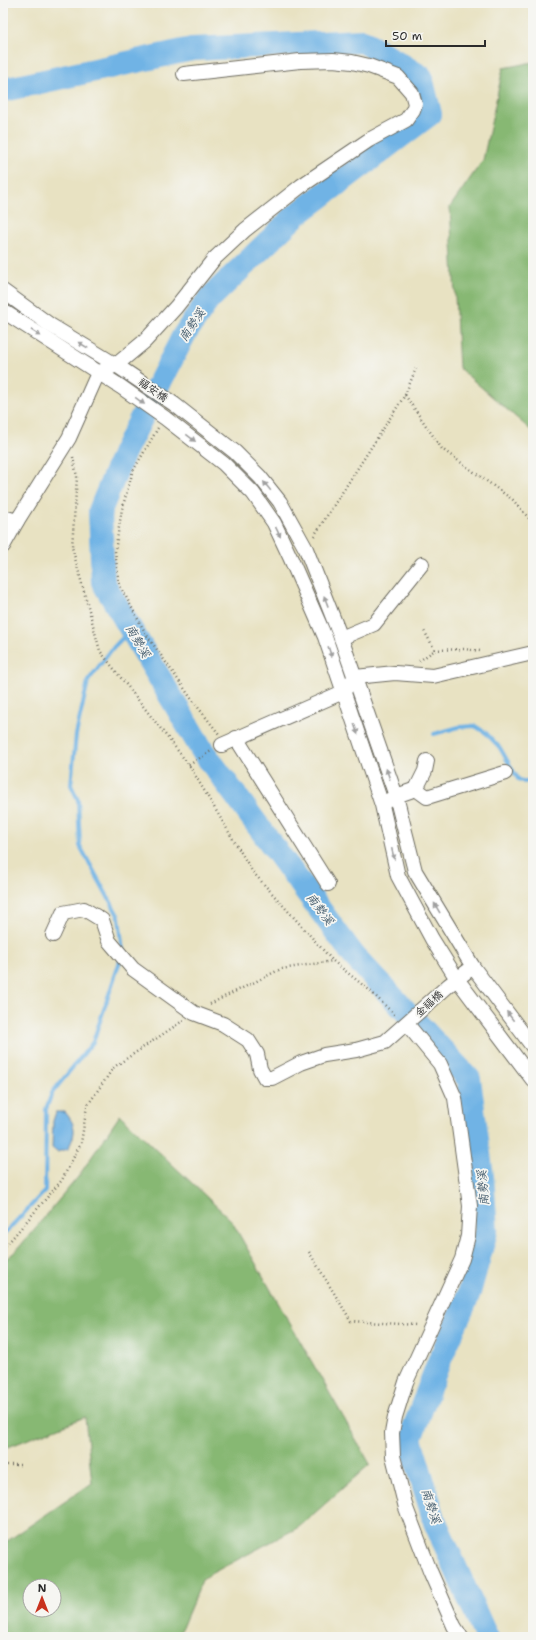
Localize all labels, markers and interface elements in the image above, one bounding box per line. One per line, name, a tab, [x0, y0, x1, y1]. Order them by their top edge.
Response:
scale bar	[386, 22, 485, 48]
text: 50 m	[392, 28, 422, 44]
water label: 南勢溪	[175, 305, 209, 344]
one-way arrow	[30, 329, 41, 336]
one-way arrow	[77, 341, 89, 348]
street label: 福安橋	[135, 374, 171, 406]
one-way arrow	[135, 397, 145, 405]
one-way arrow	[185, 434, 196, 443]
one-way arrow	[263, 481, 272, 492]
one-way arrow	[275, 527, 281, 538]
one-way arrow	[323, 595, 329, 607]
water label: 南勢溪	[122, 621, 154, 661]
one-way arrow	[327, 646, 333, 658]
one-way arrow	[353, 724, 359, 736]
one-way arrow	[385, 768, 391, 780]
one-way arrow	[390, 848, 396, 860]
water label: 南勢溪	[303, 890, 338, 929]
one-way arrow	[433, 902, 440, 914]
street label: 金福橋	[412, 987, 446, 1021]
one-way arrow	[505, 1011, 514, 1022]
water label: 南勢溪	[473, 1168, 493, 1207]
water label: 南勢溪	[418, 1486, 444, 1527]
north arrow	[22, 1578, 62, 1618]
text: N	[38, 1581, 47, 1596]

